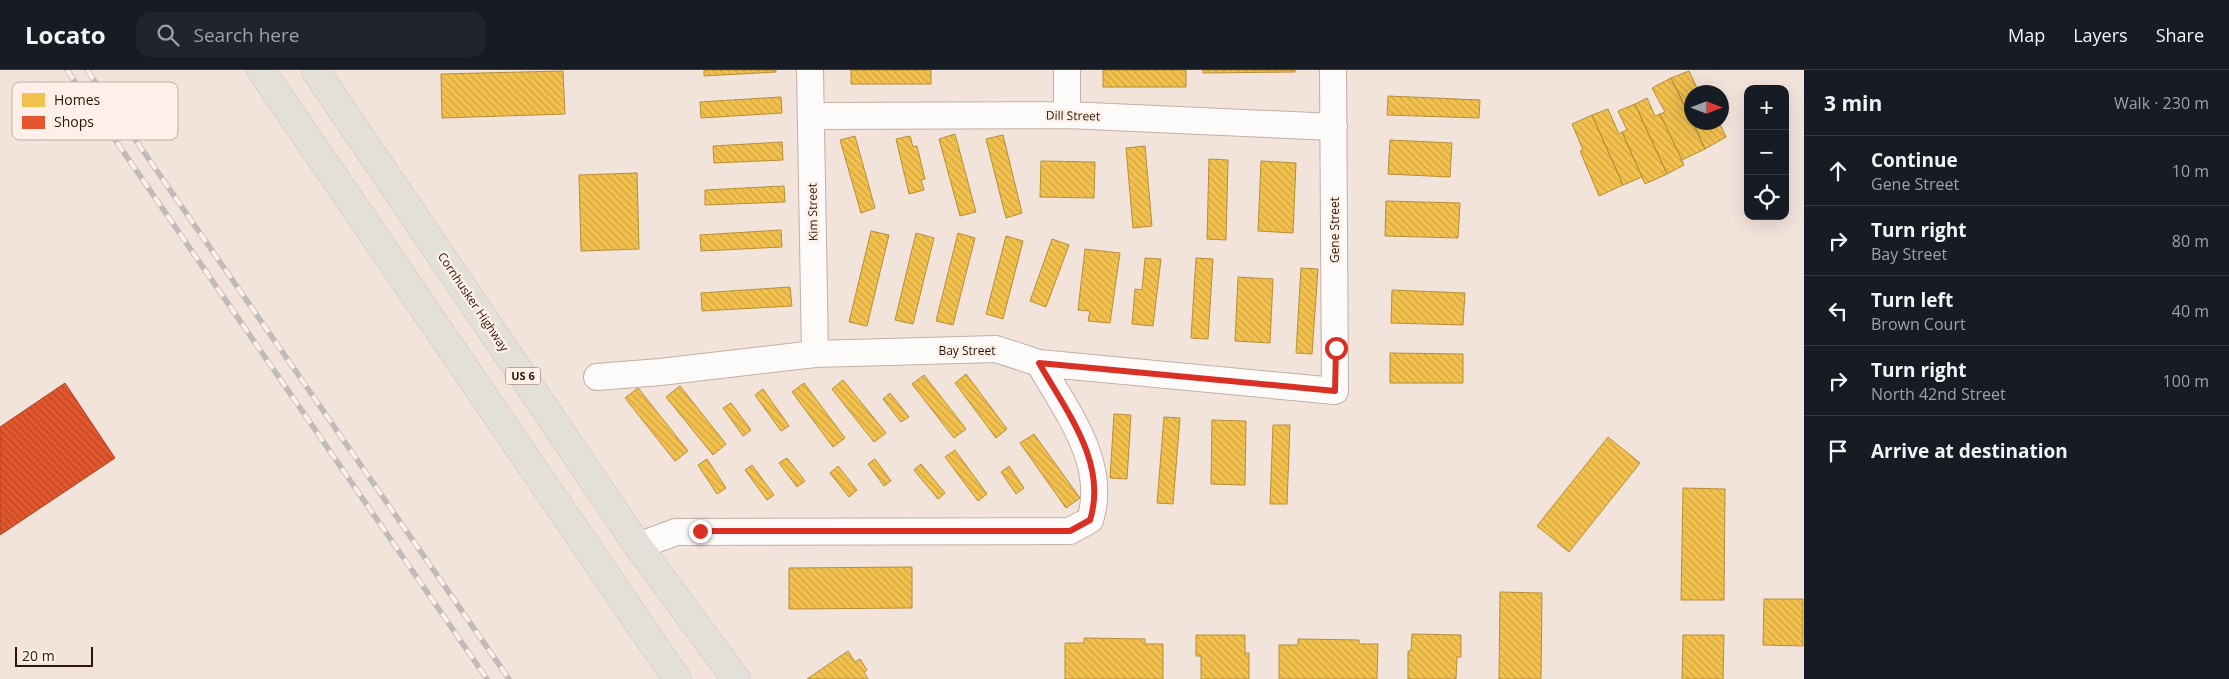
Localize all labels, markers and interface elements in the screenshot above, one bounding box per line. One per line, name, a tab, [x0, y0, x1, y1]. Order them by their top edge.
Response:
search box	[136, 12, 486, 57]
text: Locato	[25, 18, 106, 51]
icon: search	[154, 21, 182, 49]
text: Search here	[194, 22, 299, 48]
text: Map	[2008, 23, 2045, 47]
text: Layers	[2073, 23, 2128, 47]
text: Share	[2156, 23, 2204, 47]
legend	[12, 82, 178, 140]
north arrow	[1684, 85, 1729, 130]
map controls	[1744, 85, 1789, 220]
button: +	[1744, 85, 1789, 130]
text: 3 min	[1824, 89, 1882, 117]
text: Homes	[54, 90, 101, 109]
text: Walk · 230 m	[2114, 92, 2209, 114]
street label: Dill Street	[1046, 107, 1100, 124]
text: Shops	[54, 112, 94, 131]
button: −	[1744, 130, 1789, 175]
text: Continue	[1871, 147, 1958, 173]
icon: ahead	[1824, 157, 1852, 185]
text: 10 m	[2172, 160, 2209, 182]
text: Gene Street	[1871, 173, 1959, 195]
button: locate	[1744, 175, 1789, 220]
street label: Kim Street	[803, 183, 822, 241]
street label: Gene Street	[1326, 197, 1343, 263]
text: Turn right	[1871, 217, 1966, 243]
icon: right	[1824, 227, 1852, 255]
text: 80 m	[2172, 230, 2209, 252]
text: Bay Street	[1871, 243, 1947, 265]
street label: Cornhusker Highway	[434, 249, 514, 355]
text: Turn left	[1871, 287, 1953, 313]
icon: left	[1824, 297, 1852, 325]
text: 40 m	[2172, 300, 2209, 322]
text: Brown Court	[1871, 313, 1966, 335]
route start	[1325, 337, 1348, 360]
street label: Bay Street	[938, 342, 996, 359]
text: Turn right	[1871, 357, 1966, 383]
icon: right	[1824, 367, 1852, 395]
road number: US 6	[506, 368, 540, 384]
text: 100 m	[2163, 370, 2209, 392]
text: North 42nd Street	[1871, 383, 2006, 405]
icon: arrive	[1824, 437, 1852, 465]
text: Arrive at destination	[1871, 438, 2068, 464]
route end	[689, 520, 712, 543]
scale bar	[15, 644, 92, 667]
text: 20 m	[22, 646, 55, 665]

